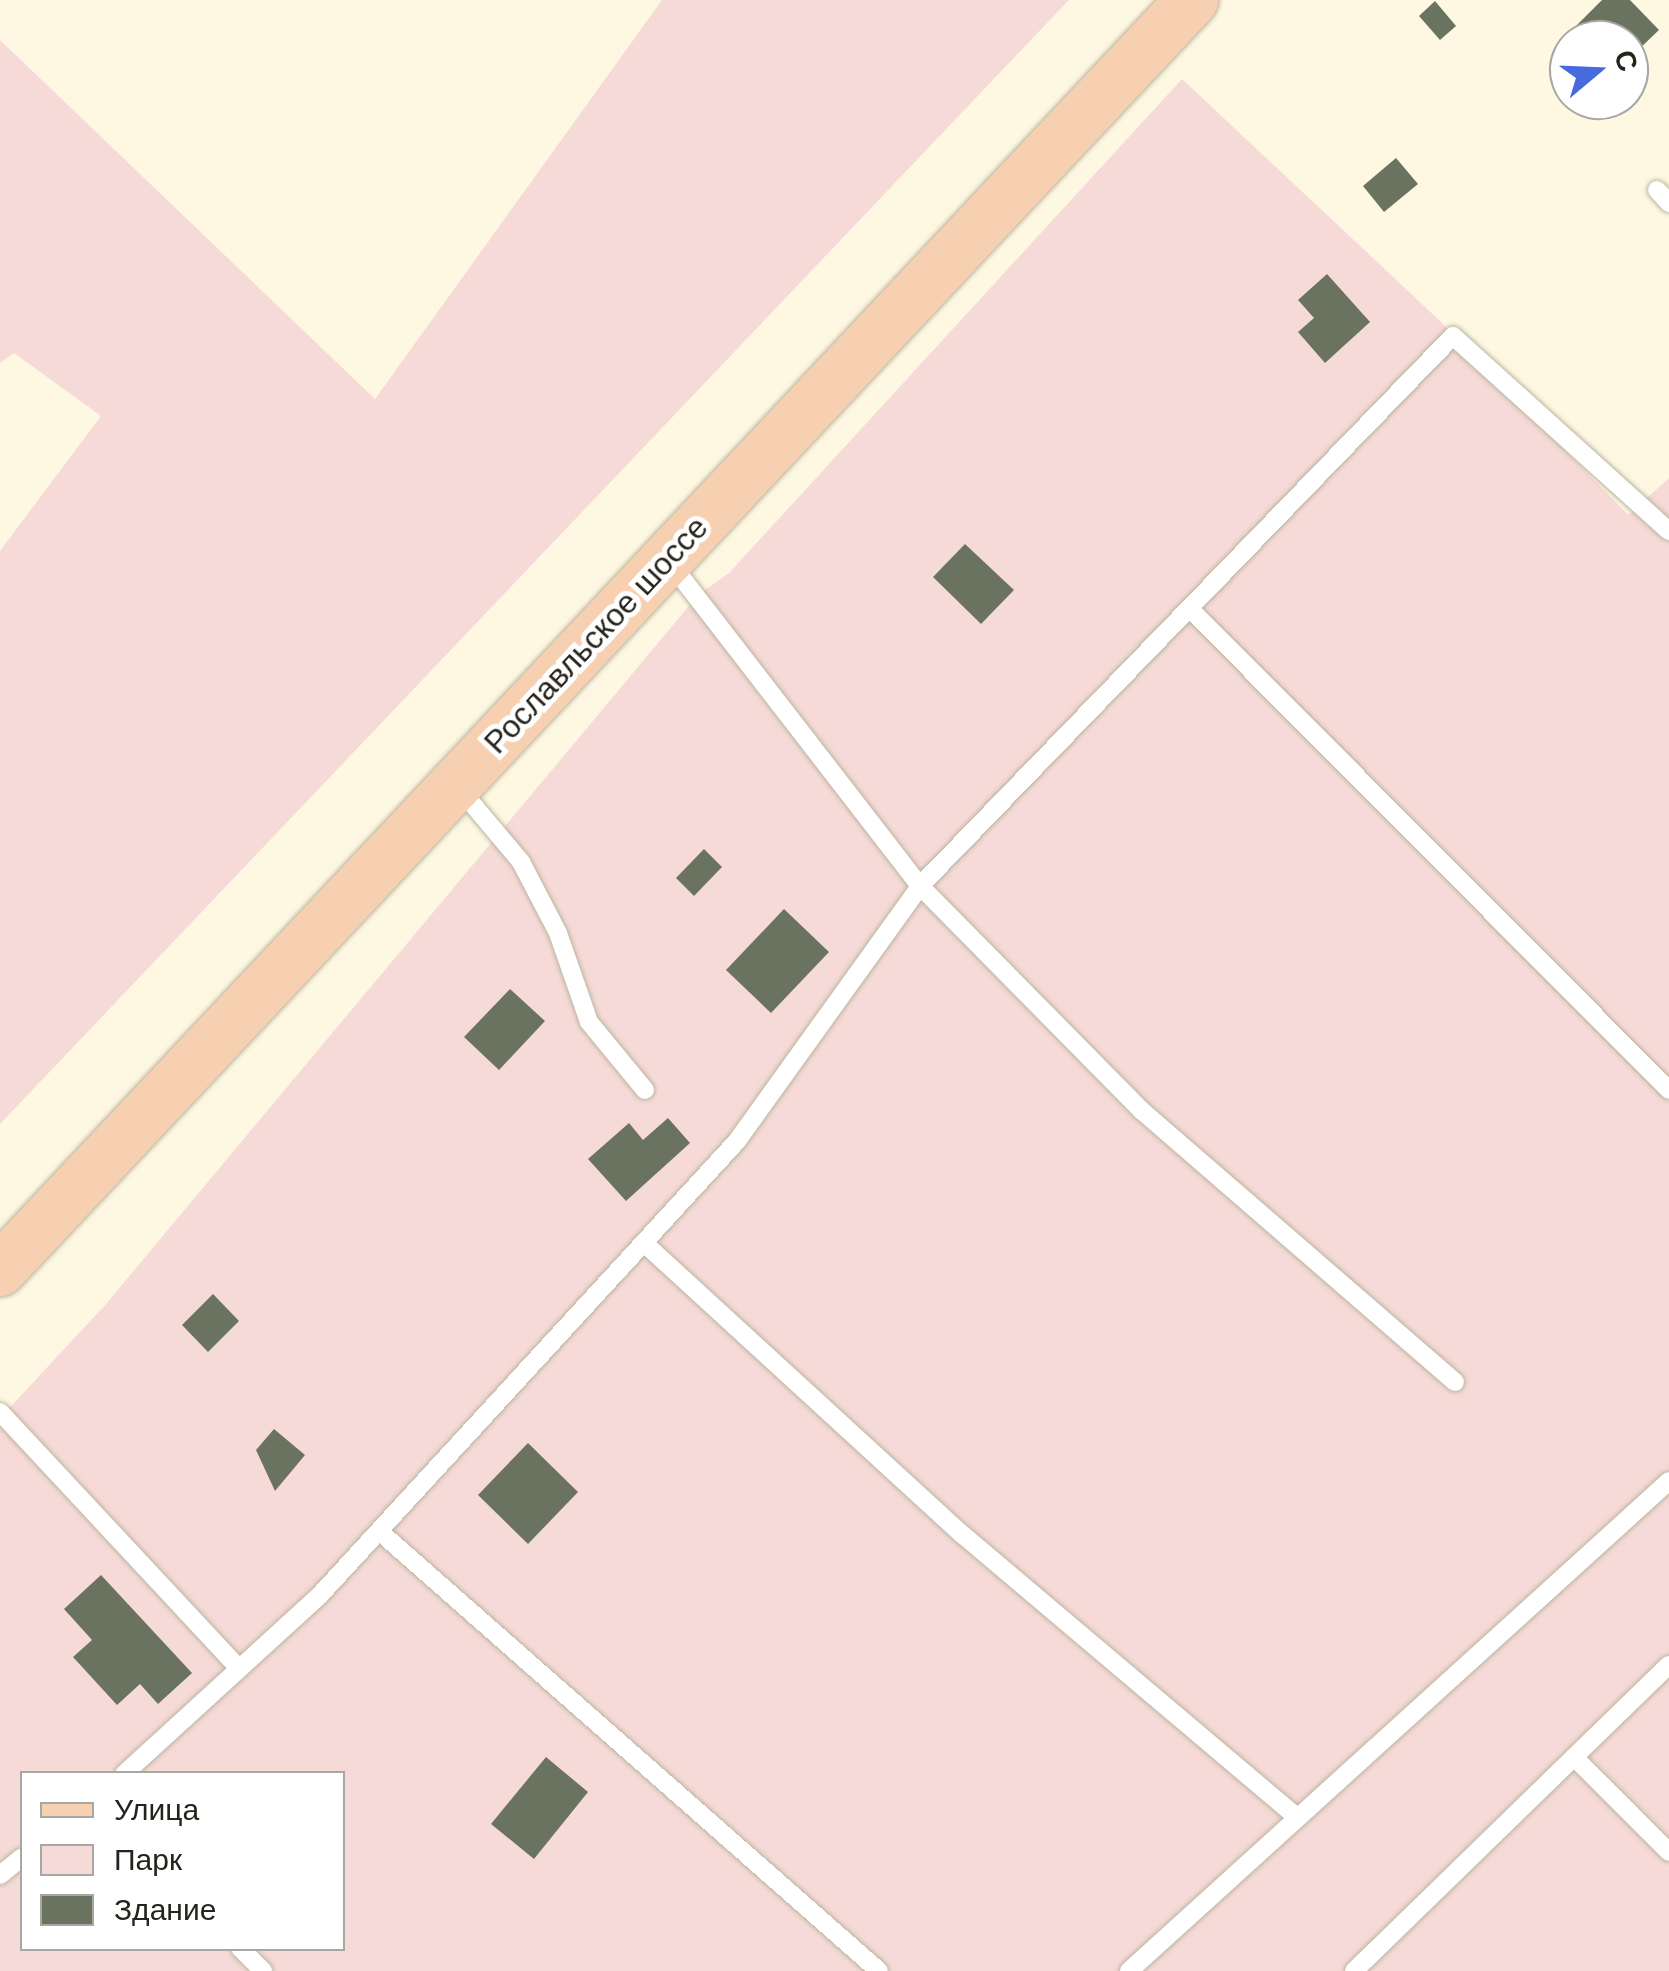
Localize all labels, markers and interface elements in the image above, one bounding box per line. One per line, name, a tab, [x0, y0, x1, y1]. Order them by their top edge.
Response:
north arrow	[1549, 20, 1649, 120]
text: С	[1608, 46, 1644, 75]
street label: Рославльское шоссе	[476, 509, 716, 761]
legend	[20, 1771, 345, 1951]
text: Улица	[114, 1793, 199, 1826]
text: Парк	[114, 1843, 182, 1876]
text: Здание	[114, 1893, 216, 1926]

